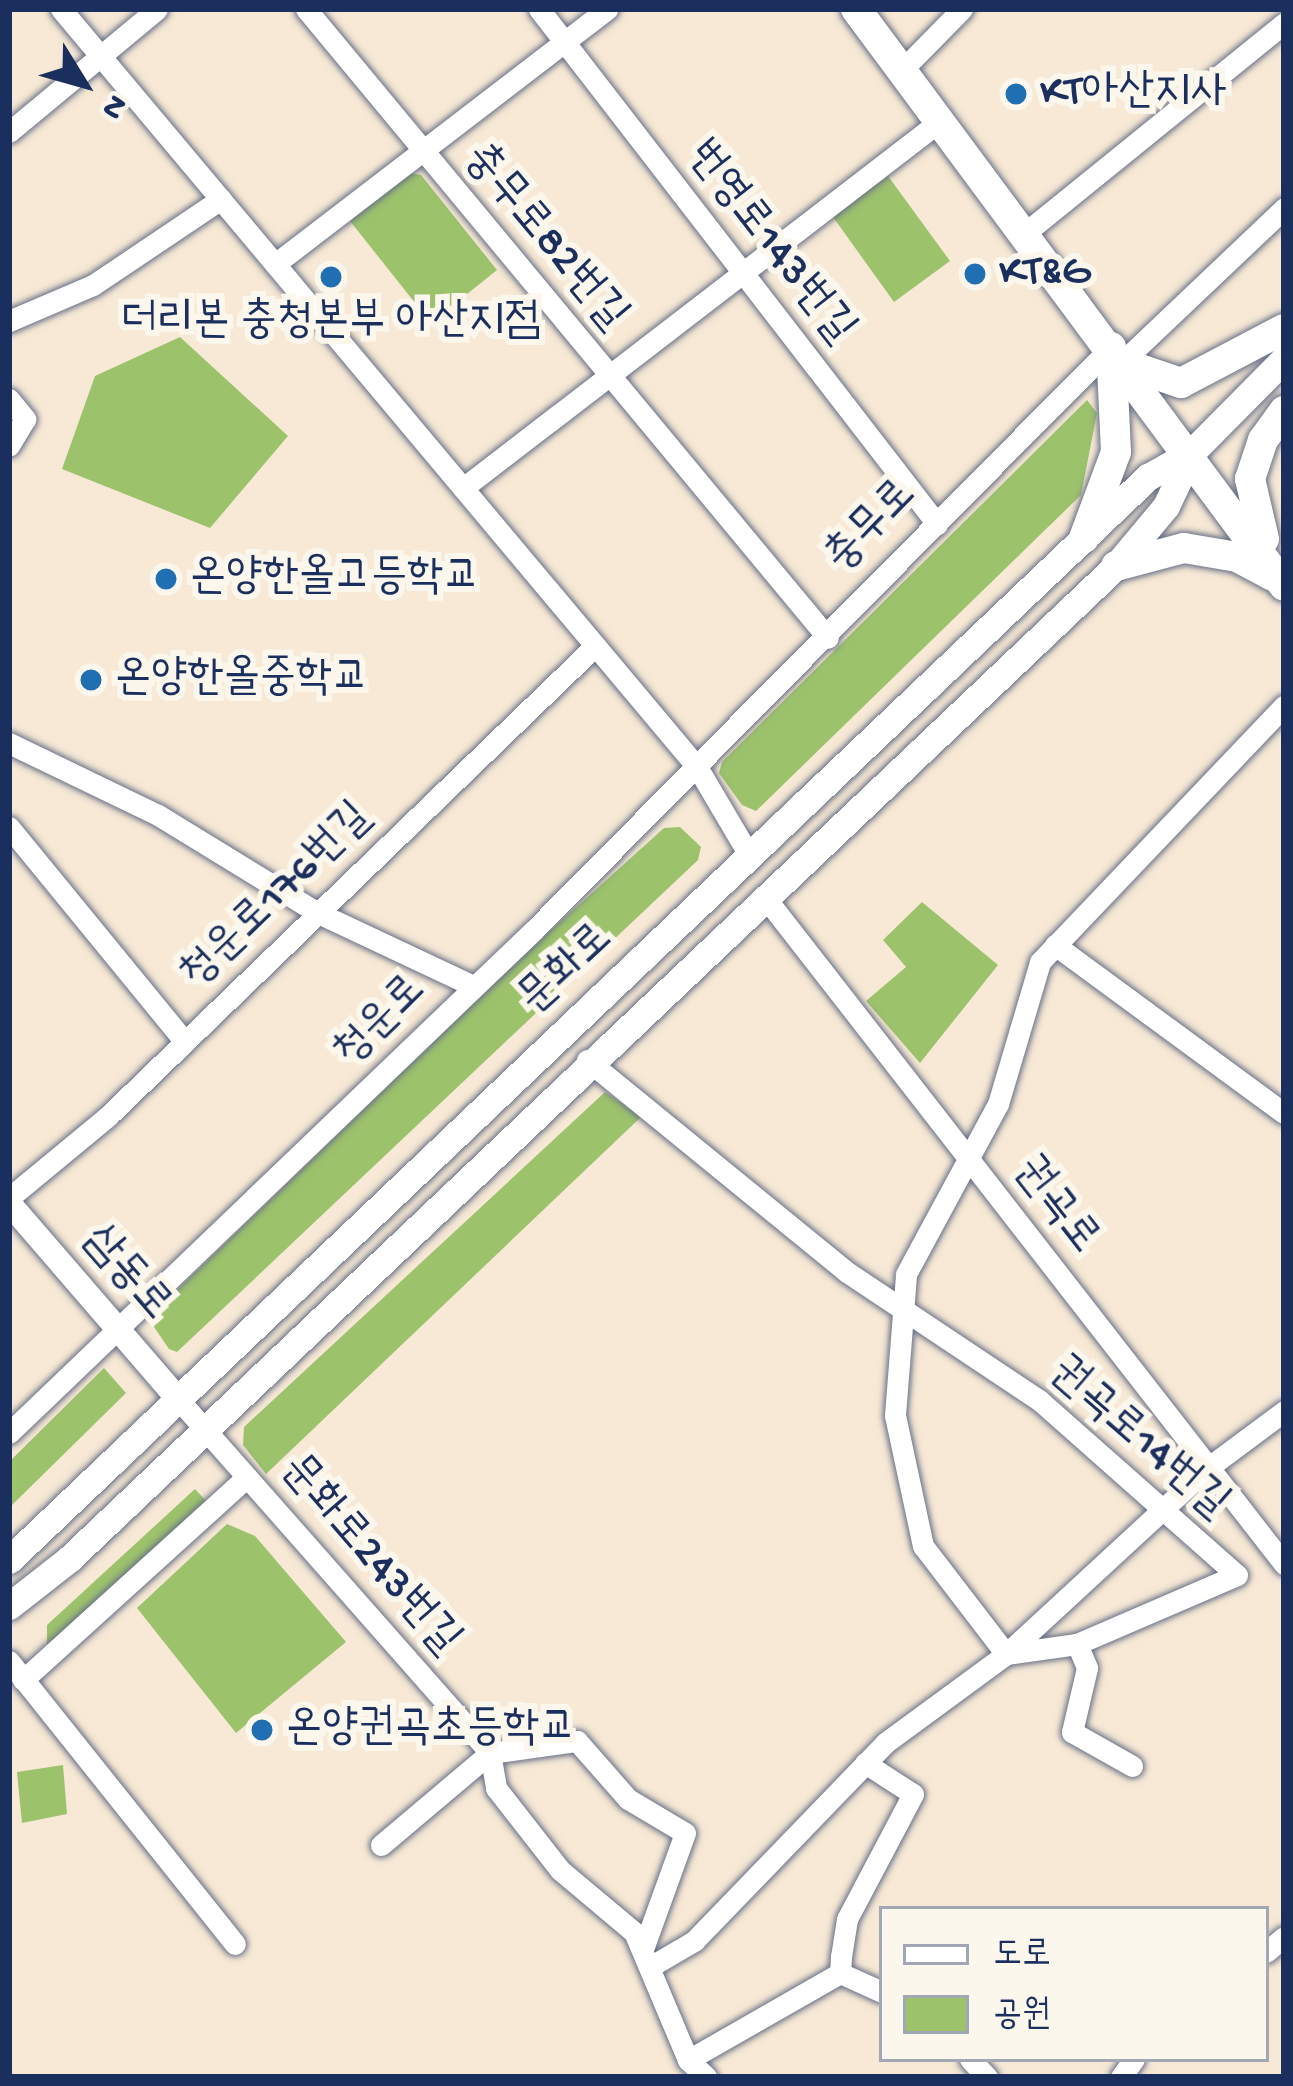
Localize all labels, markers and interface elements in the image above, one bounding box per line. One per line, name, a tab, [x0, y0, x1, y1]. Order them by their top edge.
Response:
north arrow	[24, 24, 144, 144]
place label: KT아산지사	[1040, 67, 1227, 121]
marker: KT아산지사	[1003, 81, 1029, 107]
text: N	[91, 86, 134, 126]
street label: 번영로143번길	[673, 130, 865, 356]
street label: 충무로82번길	[450, 133, 638, 343]
place label: KT&G	[999, 247, 1090, 301]
marker: KT&G	[962, 261, 988, 287]
marker: 더리본 충청본부 아산지점	[318, 264, 344, 290]
place label: 더리본 충청본부 아산지점	[121, 296, 541, 350]
street label: 충무로	[815, 469, 929, 585]
place label: 온양한올고등학교	[190, 552, 480, 606]
marker: 온양한올고등학교	[153, 566, 179, 592]
place label: 온양한올중학교	[115, 653, 368, 707]
marker: 온양한올중학교	[78, 667, 104, 693]
street label: 청운로176번길	[170, 792, 384, 1002]
street label: 문화로	[509, 913, 625, 1027]
street label: 청운로	[324, 965, 438, 1079]
street label: 권곡로	[1000, 1147, 1110, 1265]
street label: 삼동로	[70, 1215, 182, 1333]
street label: 권곡로14번길	[1037, 1346, 1239, 1532]
street label: 문화로243번길	[267, 1445, 471, 1667]
place label: 온양권곡초등학교	[286, 1703, 576, 1757]
marker: 온양권곡초등학교	[249, 1717, 275, 1743]
legend	[879, 1906, 1269, 2062]
text: 도로	[993, 1935, 1051, 1978]
text: 공원	[993, 1995, 1051, 2038]

